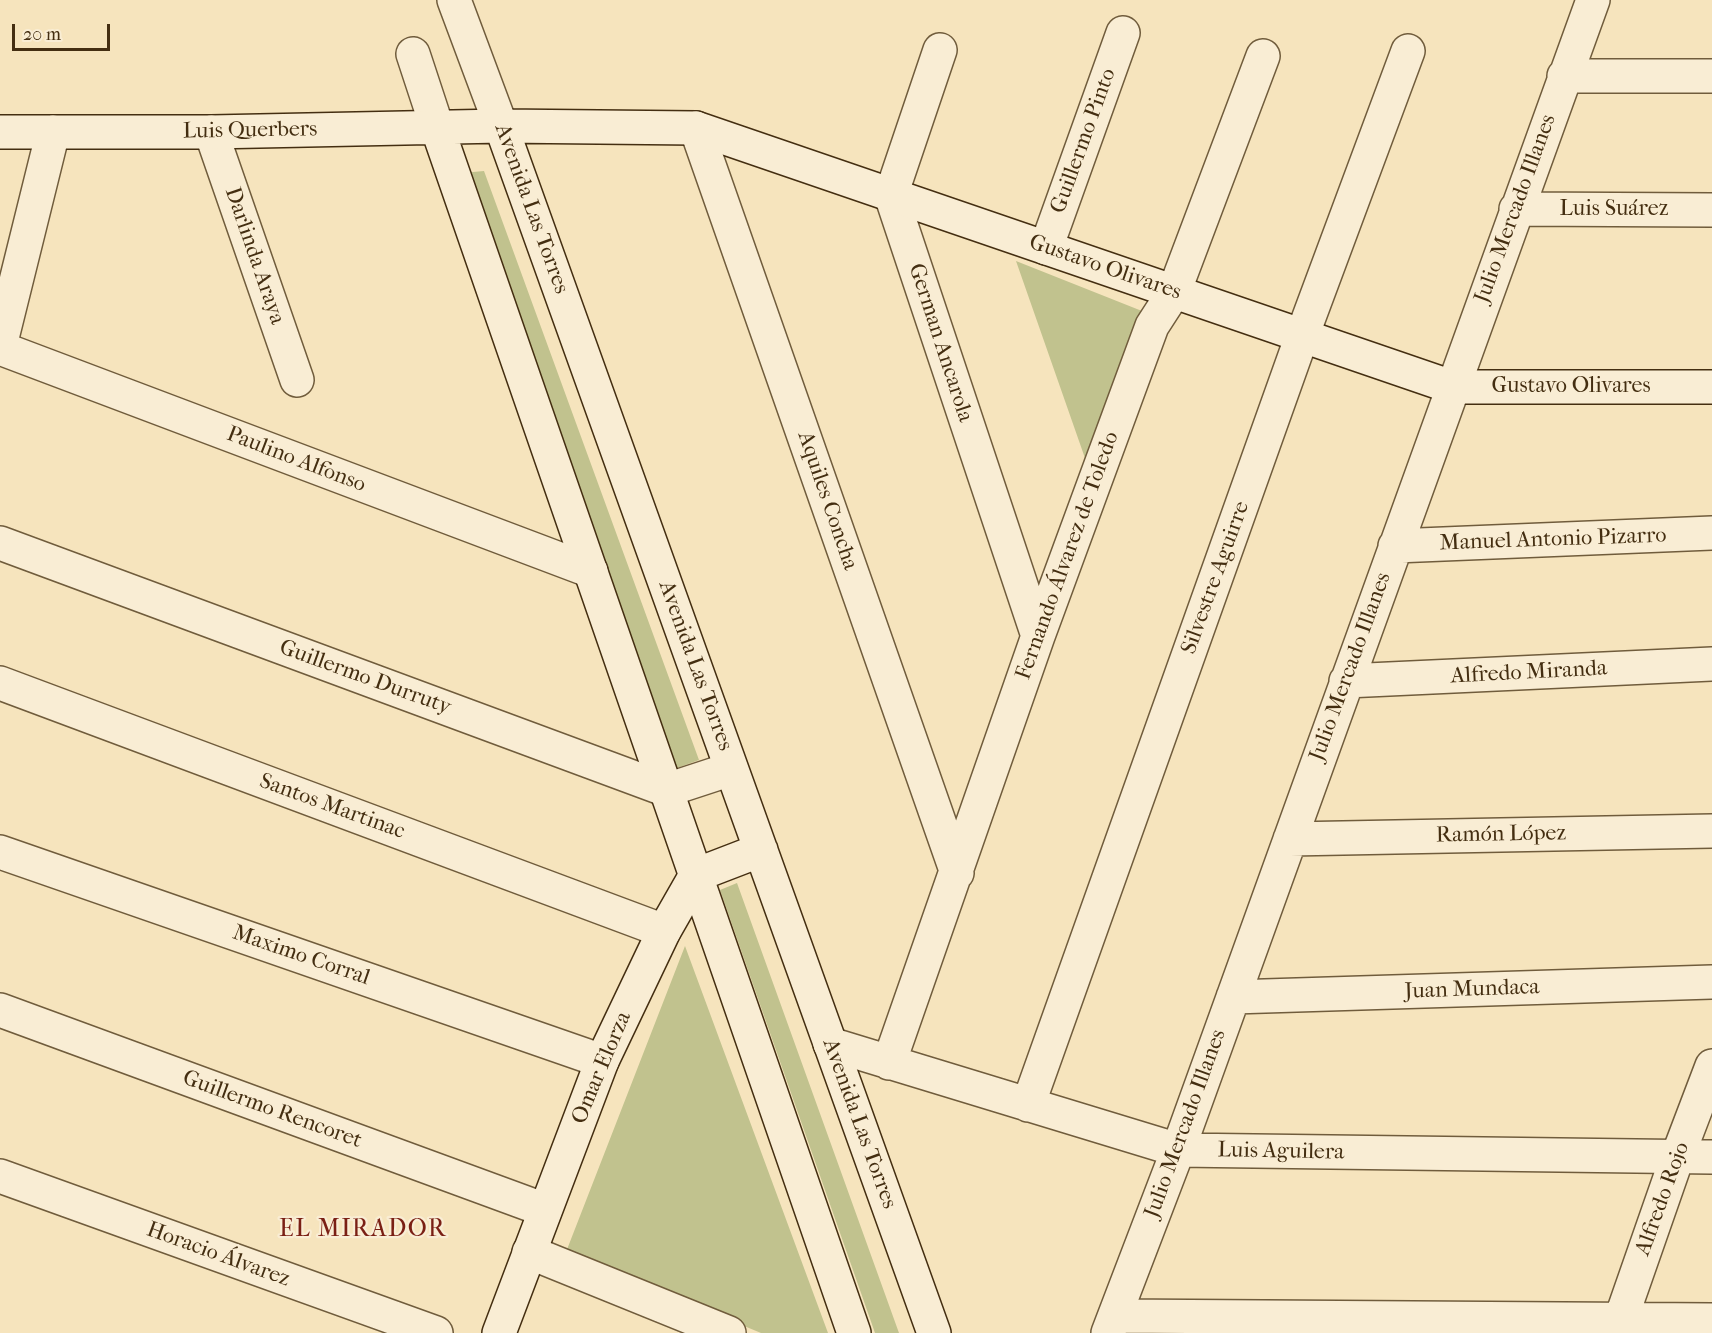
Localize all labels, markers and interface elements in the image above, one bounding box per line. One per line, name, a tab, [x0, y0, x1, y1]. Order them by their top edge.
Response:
scale bar	[15, 12, 112, 50]
text: 20 m	[23, 24, 61, 45]
street label: Guillermo Pinto	[1046, 65, 1122, 217]
street label: Julio Mercado Illanes	[1470, 111, 1562, 307]
street label: Luis Querbers	[183, 117, 317, 145]
street label: Avenida Las Torres	[488, 120, 574, 298]
street label: Darlinda Araya	[218, 184, 290, 328]
street label: Luis Suárez	[1560, 197, 1668, 223]
street label: Gustavo Olivares	[1026, 230, 1184, 306]
street label: German Ancarola	[902, 260, 978, 426]
street label: Gustavo Olivares	[1491, 374, 1651, 400]
street label: Paulino Alfonso	[223, 421, 369, 499]
street label: Aquiles Concha	[791, 428, 863, 574]
street label: Fernando Álvarez de Toledo	[1011, 428, 1125, 684]
street label: Silvestre Aguirre	[1176, 498, 1256, 658]
street label: Manuel Antonio Pizarro	[1439, 523, 1667, 557]
street label: Julio Mercado Illanes	[1305, 569, 1397, 765]
street label: Avenida Las Torres	[652, 577, 738, 755]
street label: Guillermo Durruty	[276, 635, 454, 721]
street label: Alfredo Miranda	[1450, 656, 1608, 690]
street label: Santos Martinac	[256, 768, 408, 846]
street label: Ramón López	[1436, 821, 1566, 849]
street label: Maximo Corral	[229, 920, 373, 992]
street label: Juan Mundaca	[1404, 974, 1540, 1006]
street label: Omar Elorza	[566, 1008, 638, 1128]
street label: Julio Mercado Illanes	[1140, 1026, 1232, 1222]
street label: Avenida Las Torres	[816, 1035, 902, 1213]
street label: Guillermo Rencoret	[179, 1065, 365, 1155]
street label: Luis Aguilera	[1217, 1138, 1345, 1166]
street label: Alfredo Rojo	[1630, 1139, 1696, 1259]
district label: EL MIRADOR	[279, 1216, 447, 1244]
street label: Horacio Álvarez	[143, 1217, 293, 1293]

